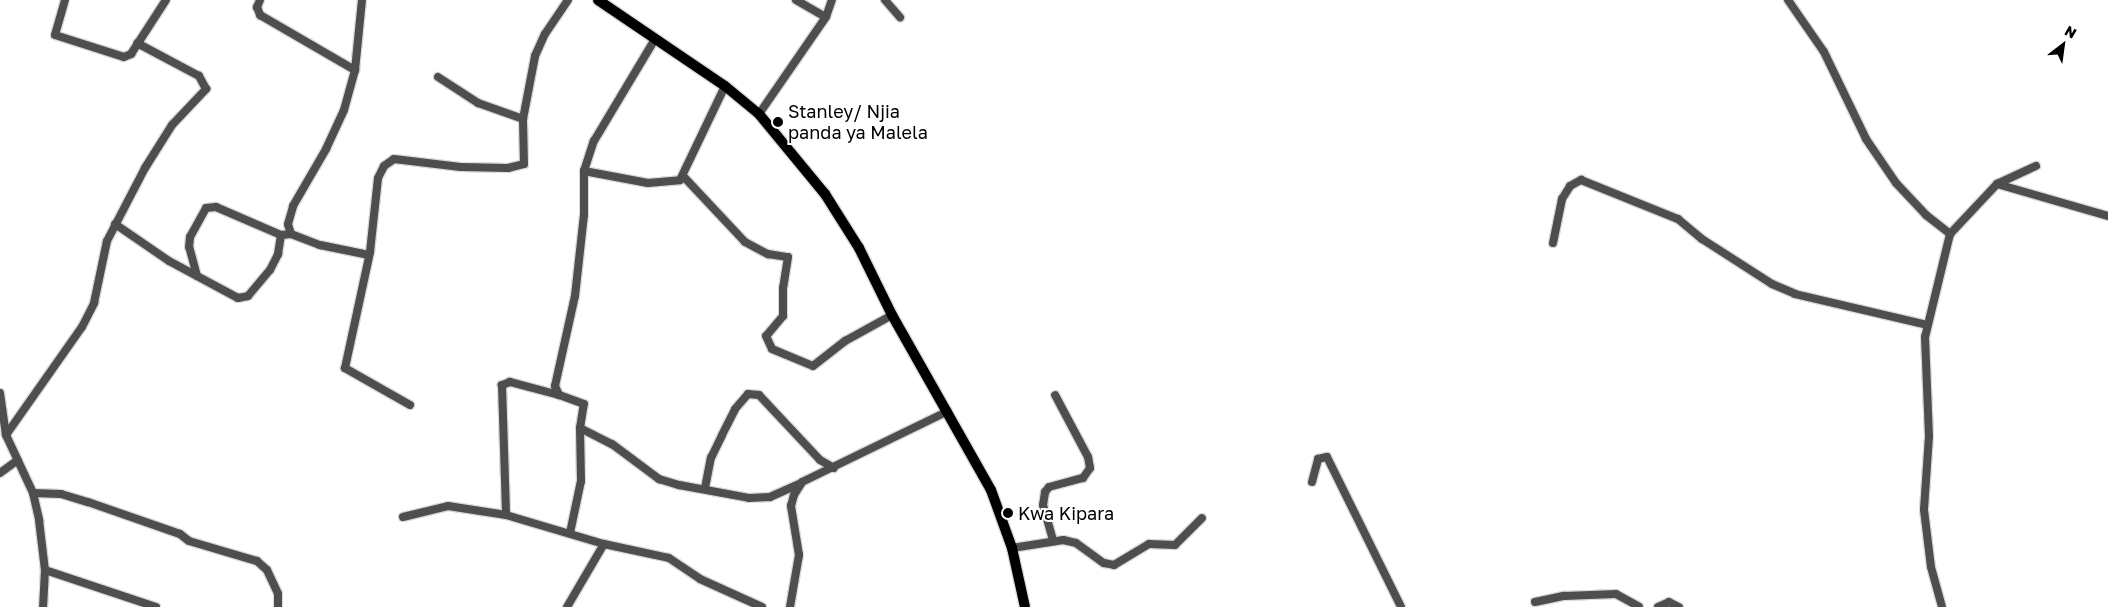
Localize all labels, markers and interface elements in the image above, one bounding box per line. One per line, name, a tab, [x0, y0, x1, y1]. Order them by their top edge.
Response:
north arrow	[2038, 20, 2088, 70]
text: N	[2062, 22, 2080, 42]
place label: Stanley/ Njia panda ya Malela	[788, 101, 928, 144]
marker: Stanley/ Njia panda ya Malela	[772, 116, 784, 128]
place label: Kwa Kipara	[1018, 502, 1114, 524]
marker: Kwa Kipara	[1002, 507, 1014, 519]

